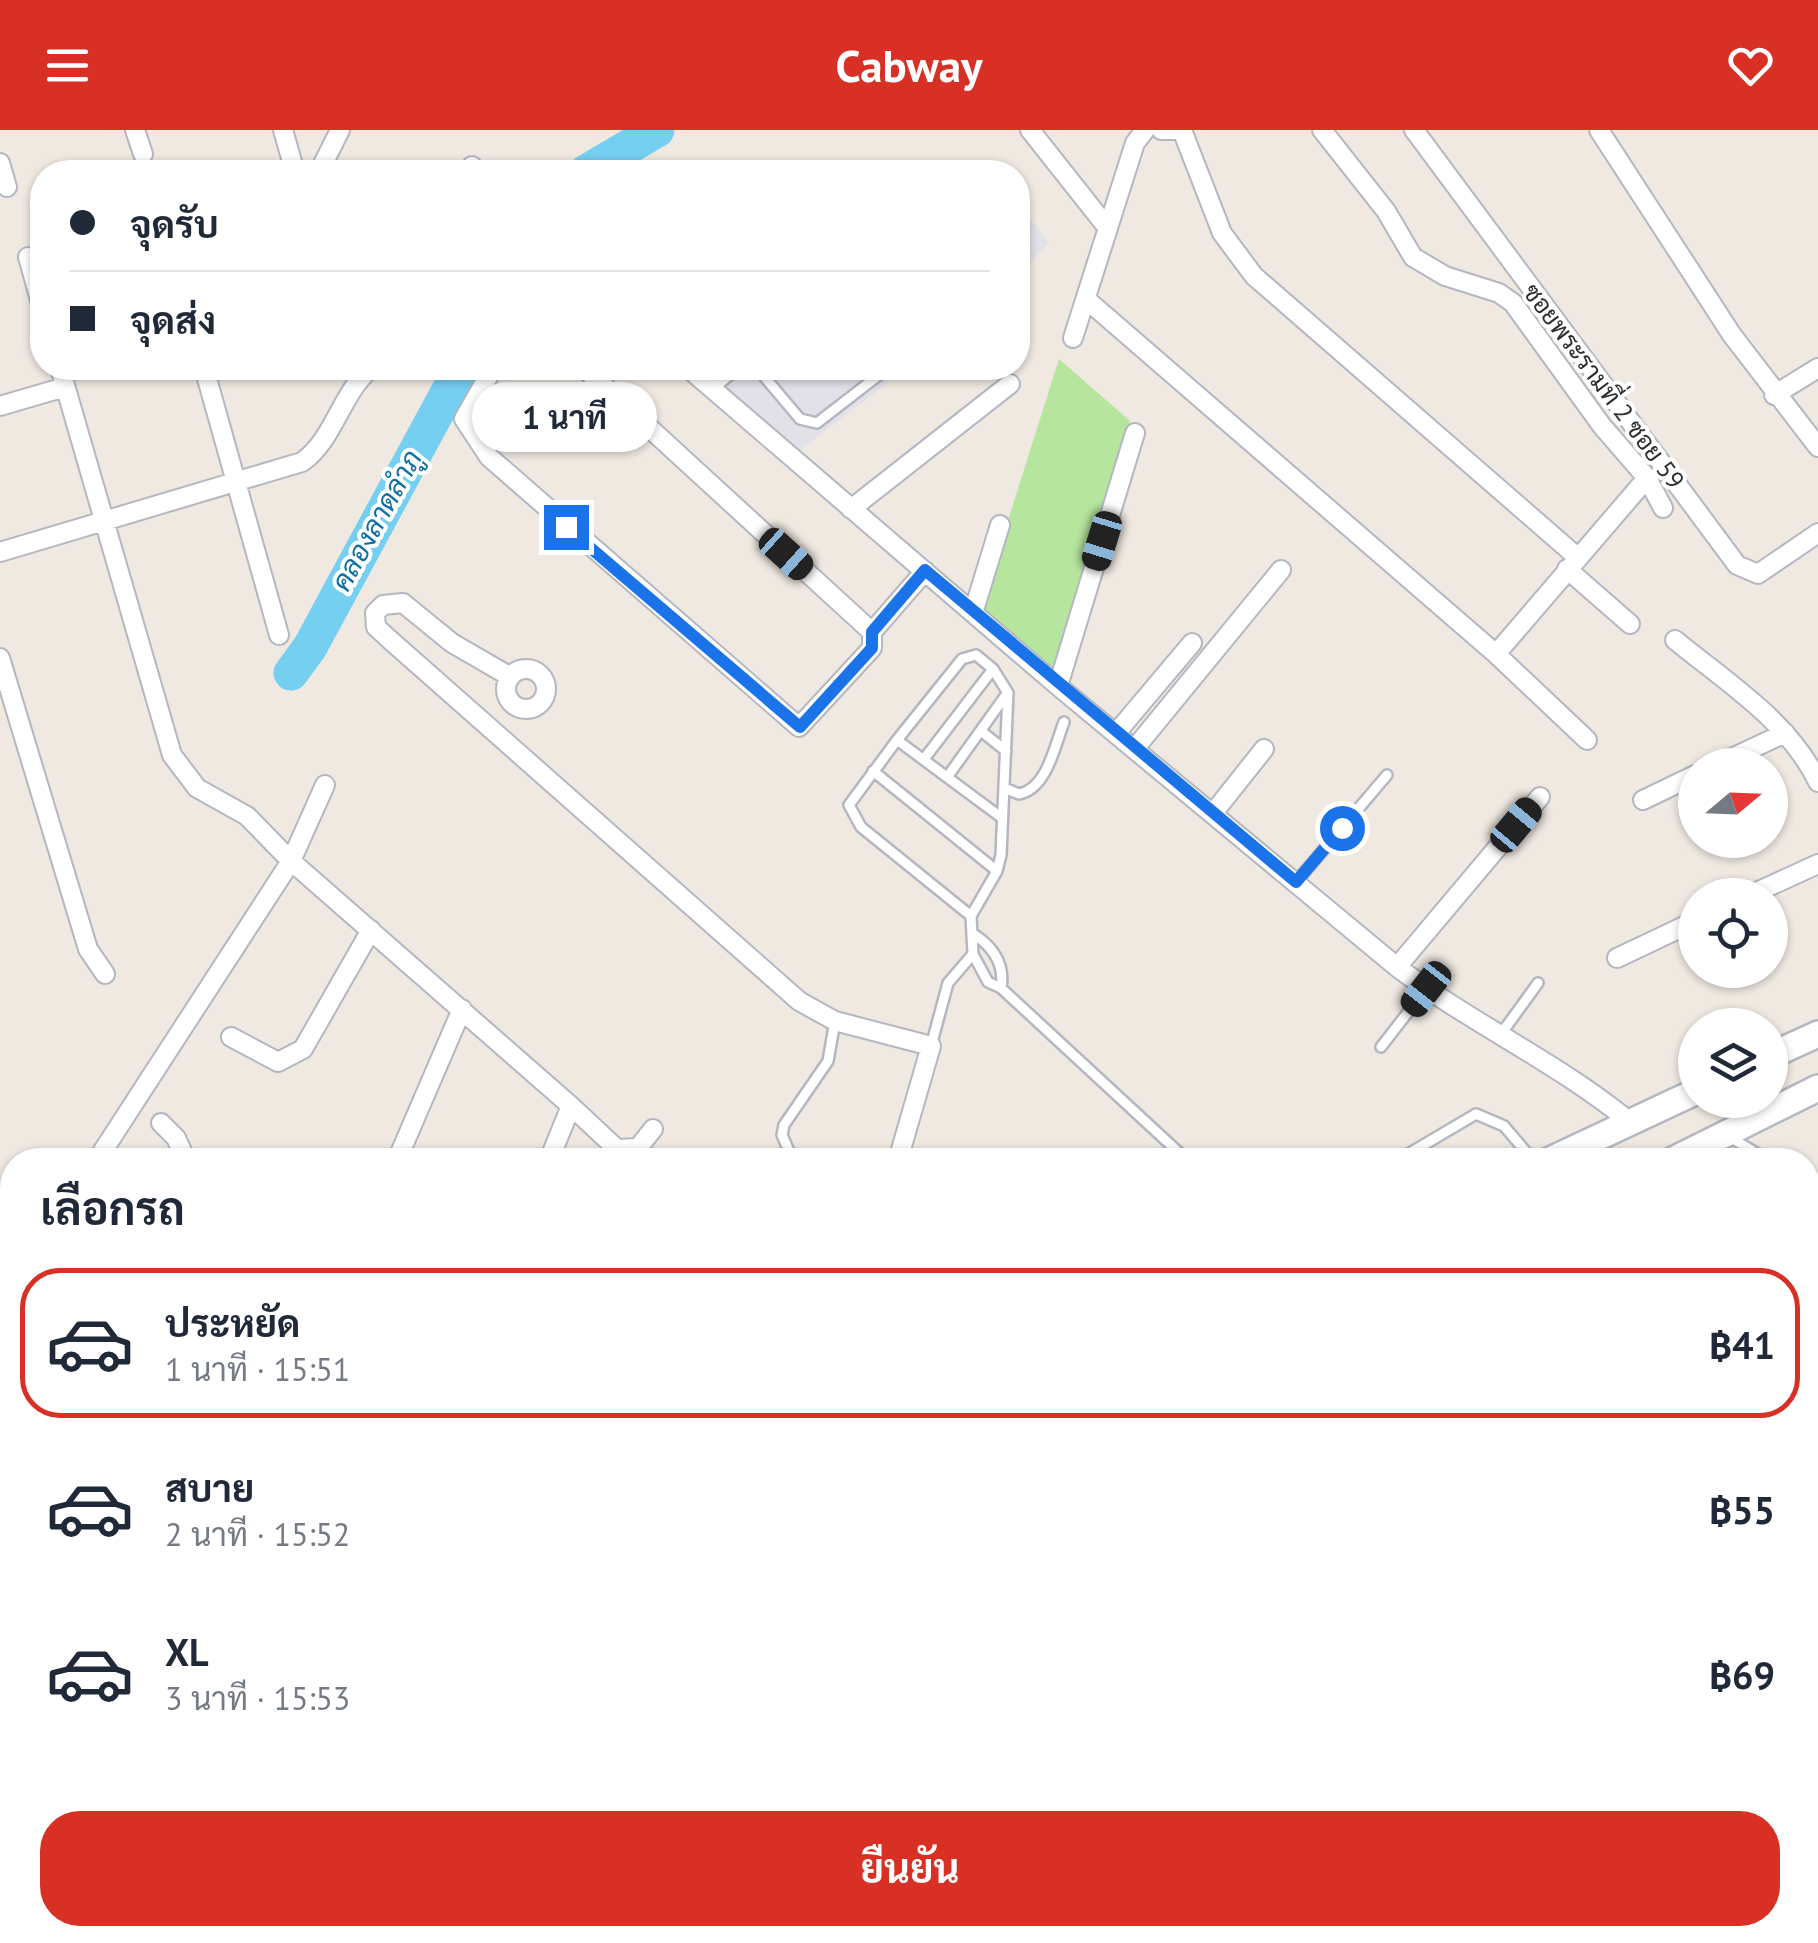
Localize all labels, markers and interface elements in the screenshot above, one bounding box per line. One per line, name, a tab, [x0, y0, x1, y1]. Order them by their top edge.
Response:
text: Cabway	[836, 36, 982, 94]
icon: menu	[40, 38, 95, 93]
icon: heart	[1723, 38, 1778, 93]
text: จุดรับ	[130, 199, 219, 248]
street label: ซอยพระรามที่ 2 ซอย 59	[1516, 273, 1697, 495]
text: จุดส่ง	[130, 295, 216, 344]
callout: 1 นาที	[474, 382, 658, 452]
text: 1 นาที	[522, 396, 607, 438]
water label: คลองลาดลำภู	[322, 443, 432, 598]
route end	[544, 505, 589, 550]
car	[1079, 508, 1125, 574]
car	[754, 523, 818, 585]
north arrow	[1678, 748, 1788, 858]
map controls	[1678, 748, 1788, 1118]
car	[1485, 792, 1547, 858]
route start	[1320, 806, 1365, 851]
button: locate	[1678, 878, 1788, 988]
car	[1396, 956, 1456, 1022]
button: layers	[1678, 1008, 1788, 1118]
text: เลือกรถ	[40, 1179, 185, 1237]
icon: car	[45, 1298, 135, 1388]
text: ประหยัด	[165, 1298, 300, 1347]
text: ฿41	[1709, 1320, 1775, 1369]
text: 1 นาที · 15:51	[165, 1348, 350, 1390]
icon: car	[45, 1463, 135, 1553]
text: สบาย	[165, 1463, 254, 1512]
text: ฿55	[1709, 1485, 1775, 1534]
text: 2 นาที · 15:52	[165, 1513, 350, 1555]
text: XL	[165, 1627, 209, 1676]
icon: car	[45, 1628, 135, 1718]
text: ฿69	[1709, 1650, 1775, 1699]
text: 3 นาที · 15:53	[165, 1677, 350, 1719]
button: ยืนยัน	[40, 1811, 1780, 1926]

